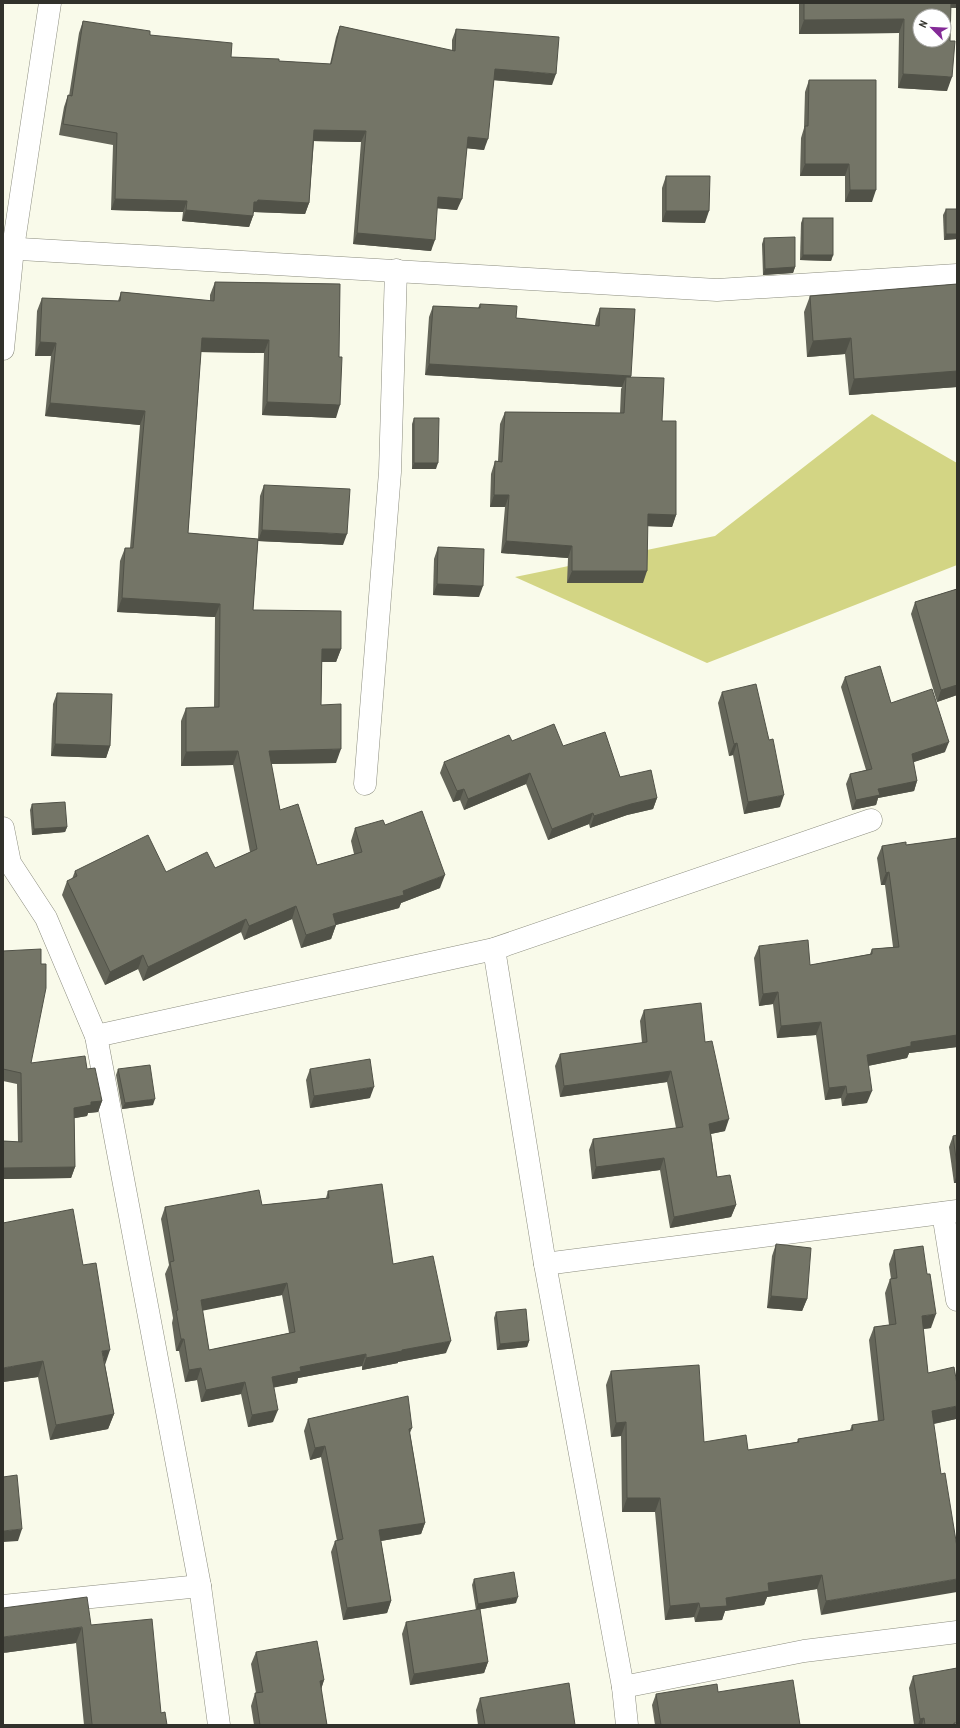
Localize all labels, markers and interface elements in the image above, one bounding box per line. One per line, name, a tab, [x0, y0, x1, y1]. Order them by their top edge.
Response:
north arrow	[912, 8, 952, 48]
text: N	[915, 18, 931, 30]

